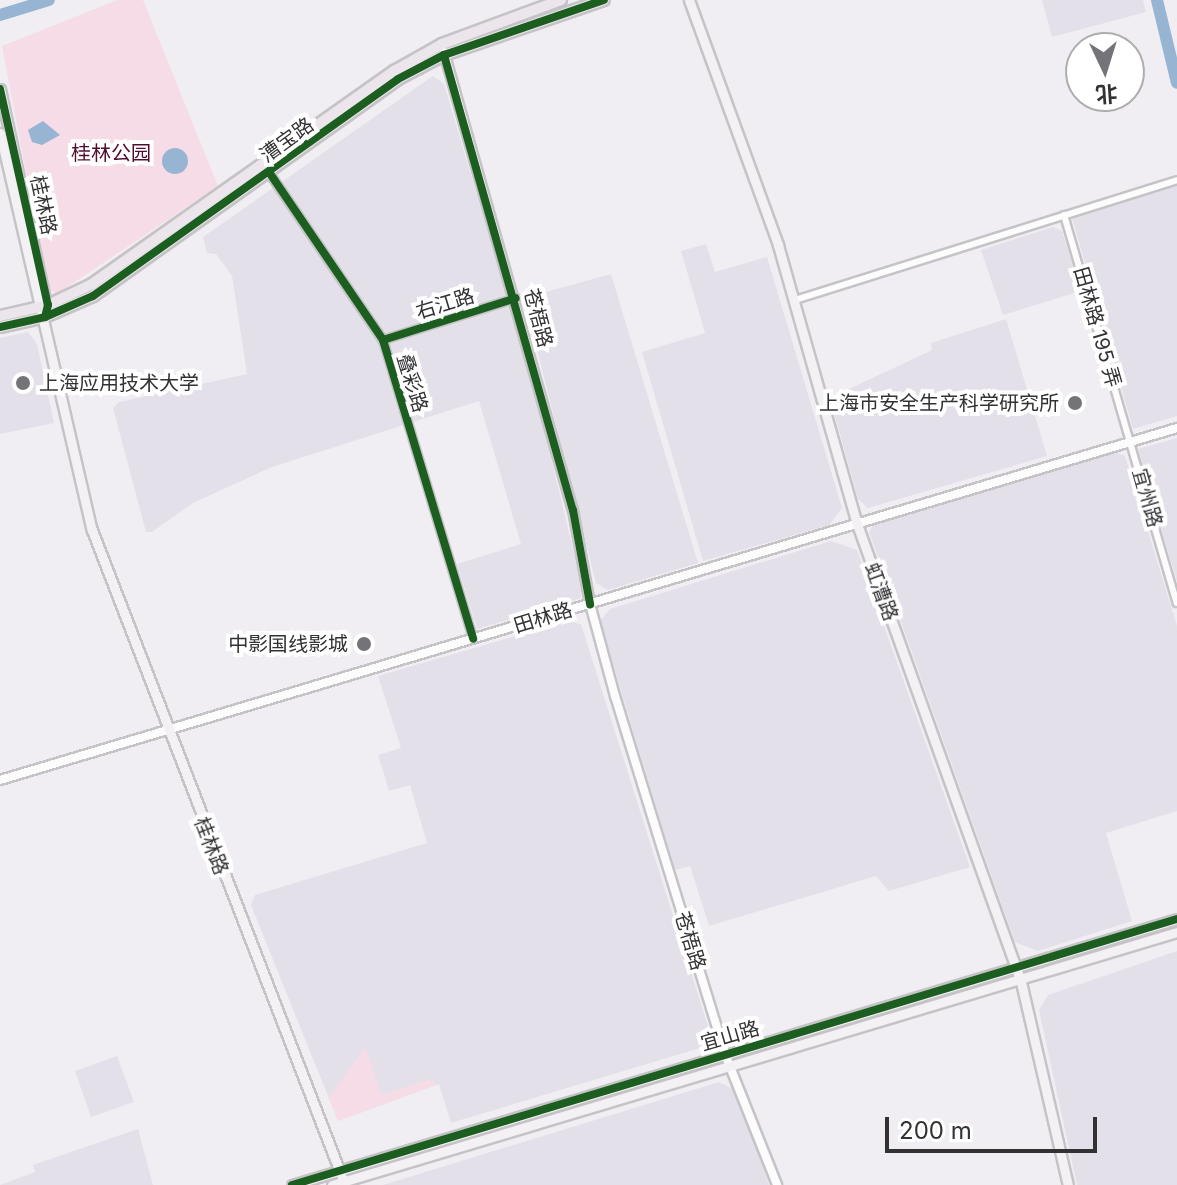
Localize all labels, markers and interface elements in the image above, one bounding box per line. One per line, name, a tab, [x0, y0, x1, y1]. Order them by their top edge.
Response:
north arrow	[1065, 32, 1145, 112]
text: 北	[1095, 80, 1118, 108]
street label: 漕宝路	[256, 113, 318, 167]
park label: 桂林公园	[71, 141, 151, 165]
street label: 桂林路	[25, 173, 61, 237]
street label: 田林路 195 弄	[1068, 264, 1126, 390]
street label: 右江路	[413, 284, 477, 324]
street label: 苍梧路	[519, 286, 557, 350]
street label: 叠彩路	[392, 351, 432, 415]
place label: 上海应用技术大学	[39, 371, 199, 395]
marker: 上海应用技术大学	[14, 374, 32, 392]
place label: 上海市安全生产科学研究所	[819, 391, 1059, 415]
marker: 上海市安全生产科学研究所	[1066, 394, 1084, 412]
street label: 宜州路	[1127, 466, 1167, 530]
street label: 虹漕路	[859, 560, 903, 624]
street label: 田林路	[511, 598, 575, 638]
place label: 中影国线影城	[228, 632, 348, 656]
marker: 中影国线影城	[355, 635, 373, 653]
street label: 桂林路	[189, 814, 233, 878]
street label: 苍梧路	[670, 909, 710, 973]
street label: 宜山路	[698, 1016, 762, 1056]
scale bar	[889, 1101, 1101, 1151]
text: 200 m	[899, 1116, 972, 1145]

